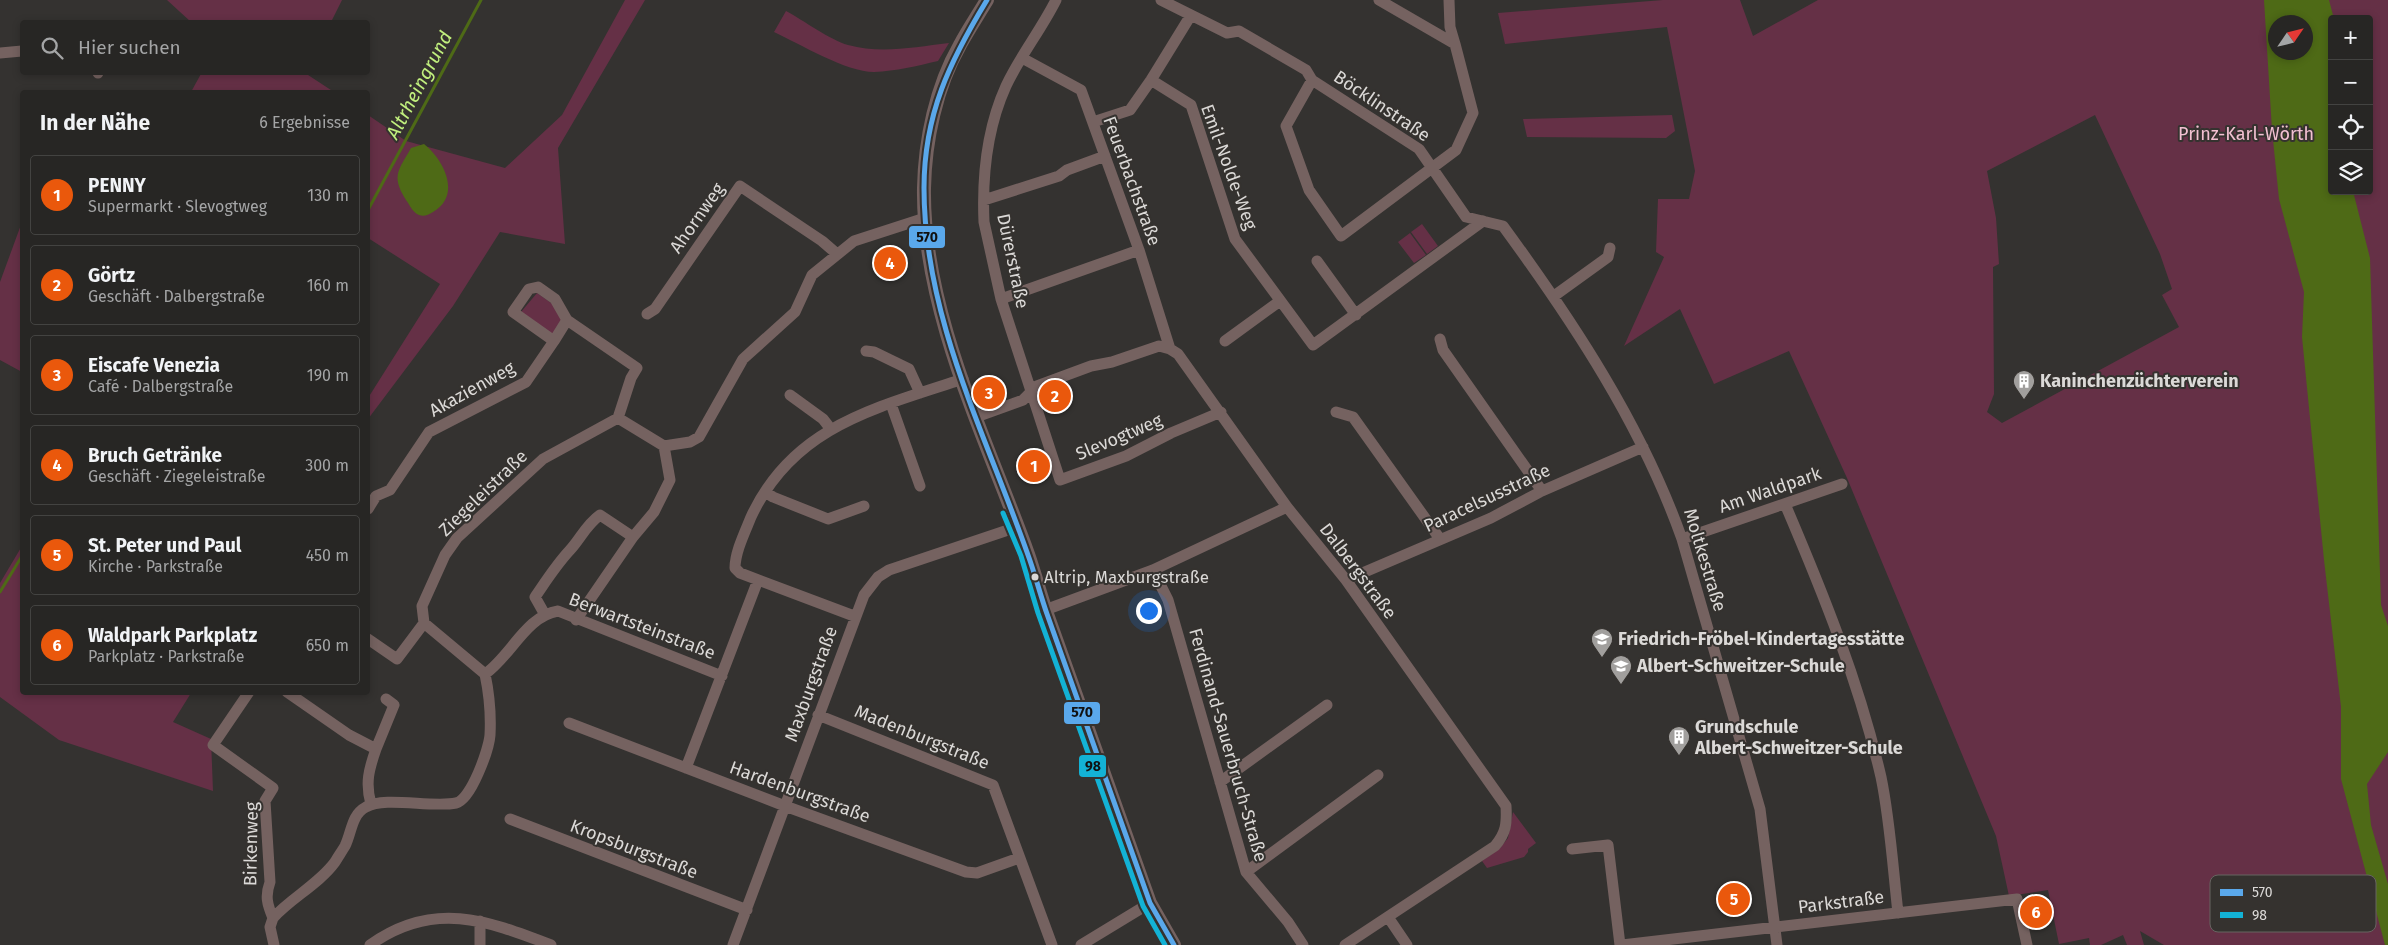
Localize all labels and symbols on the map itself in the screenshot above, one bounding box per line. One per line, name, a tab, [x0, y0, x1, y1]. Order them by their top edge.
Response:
north arrow	[2268, 15, 2313, 60]
water label: Altrheingrund	[380, 27, 457, 144]
street label: Böcklinstraße	[1330, 66, 1434, 146]
street label: Emil-Nolde-Weg	[1196, 101, 1262, 233]
street label: Feuerbachstraße	[1098, 113, 1166, 249]
park label: Prinz-Karl-Wörth	[2178, 123, 2314, 145]
street label: Ahornweg	[665, 178, 730, 257]
street label: Dürerstraße	[992, 212, 1034, 310]
line badge: 570	[908, 225, 946, 249]
text: 570	[916, 229, 938, 246]
pin: 4	[874, 244, 906, 282]
street label: Akazienweg	[425, 356, 519, 422]
building icon: Kaninchenzüchterverein	[2012, 369, 2036, 400]
place label: Kaninchenzüchterverein	[2040, 370, 2239, 392]
pin: 3	[973, 374, 1005, 412]
pin: 2	[1039, 377, 1071, 415]
street label: Slevogtweg	[1072, 409, 1166, 465]
street label: Ziegeleistraße	[434, 445, 532, 541]
pin: 1	[1018, 447, 1050, 485]
street label: Paracelsusstraße	[1420, 459, 1554, 537]
street label: Am Waldpark	[1716, 462, 1825, 518]
street label: Moltkestraße	[1679, 506, 1731, 614]
street label: Dalbergstraße	[1315, 519, 1401, 623]
place label: Altrip, Maxburgstraße	[1044, 567, 1209, 588]
marker: Altrip, Maxburgstraße	[1030, 572, 1040, 582]
street label: Berwartsteinstraße	[566, 588, 718, 664]
your location	[1136, 598, 1162, 624]
street label: Maxburgstraße	[780, 623, 842, 745]
street label: Ferdinand-Sauerbruch-Straße	[1184, 626, 1272, 864]
school or university icon: Friedrich-Fröbel-Kindertagesstätte	[1590, 627, 1614, 658]
place label: Friedrich-Fröbel-Kindertagesstätte	[1618, 628, 1904, 650]
school or university icon: Albert-Schweitzer-Schule	[1609, 654, 1633, 685]
place label: Albert-Schweitzer-Schule	[1636, 655, 1845, 677]
street label: Madenburgstraße	[851, 700, 993, 774]
line badge: 570	[1063, 701, 1101, 725]
text: 570	[1071, 704, 1093, 721]
place label: Grundschule Albert-Schweitzer-Schule	[1694, 716, 1903, 759]
building icon: Grundschule Albert-Schweitzer-Schule	[1667, 725, 1691, 756]
line badge: 98	[1078, 754, 1107, 778]
street label: Hardenburgstraße	[727, 756, 873, 828]
text: 98	[1085, 758, 1101, 775]
street label: Birkenweg	[239, 801, 263, 886]
street label: Kropsburgstraße	[567, 815, 701, 883]
legend	[2210, 875, 2376, 932]
pin: 5	[1718, 880, 1750, 918]
text: 570	[2252, 884, 2273, 901]
street label: Parkstraße	[1797, 886, 1885, 918]
pin: 6	[2020, 893, 2052, 931]
text: 98	[2252, 907, 2267, 924]

